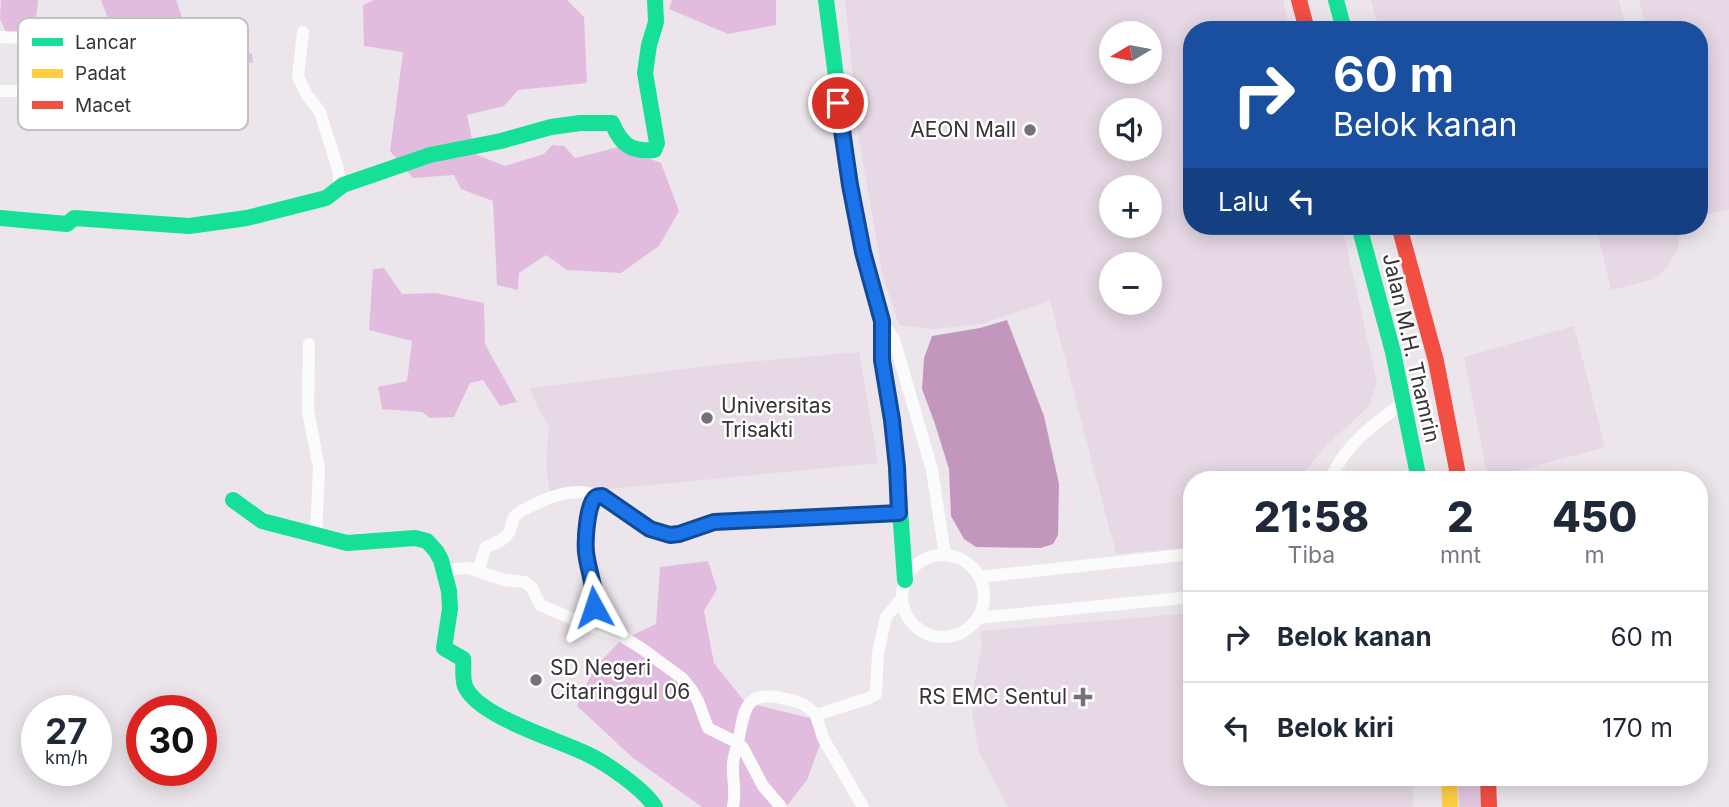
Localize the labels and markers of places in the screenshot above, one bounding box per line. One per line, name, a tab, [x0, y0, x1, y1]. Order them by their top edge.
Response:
pin	[808, 73, 868, 133]
place label: AEON Mall	[910, 117, 1016, 142]
marker: AEON Mall	[1022, 122, 1038, 138]
place label: Universitas Trisakti	[721, 393, 832, 442]
marker: Universitas Trisakti	[699, 410, 715, 426]
place label: SD Negeri Citaringgul 06	[550, 655, 690, 704]
marker: SD Negeri Citaringgul 06	[528, 672, 544, 688]
place label: RS EMC Sentul	[919, 684, 1067, 709]
marker: RS EMC Sentul	[1073, 687, 1093, 707]

